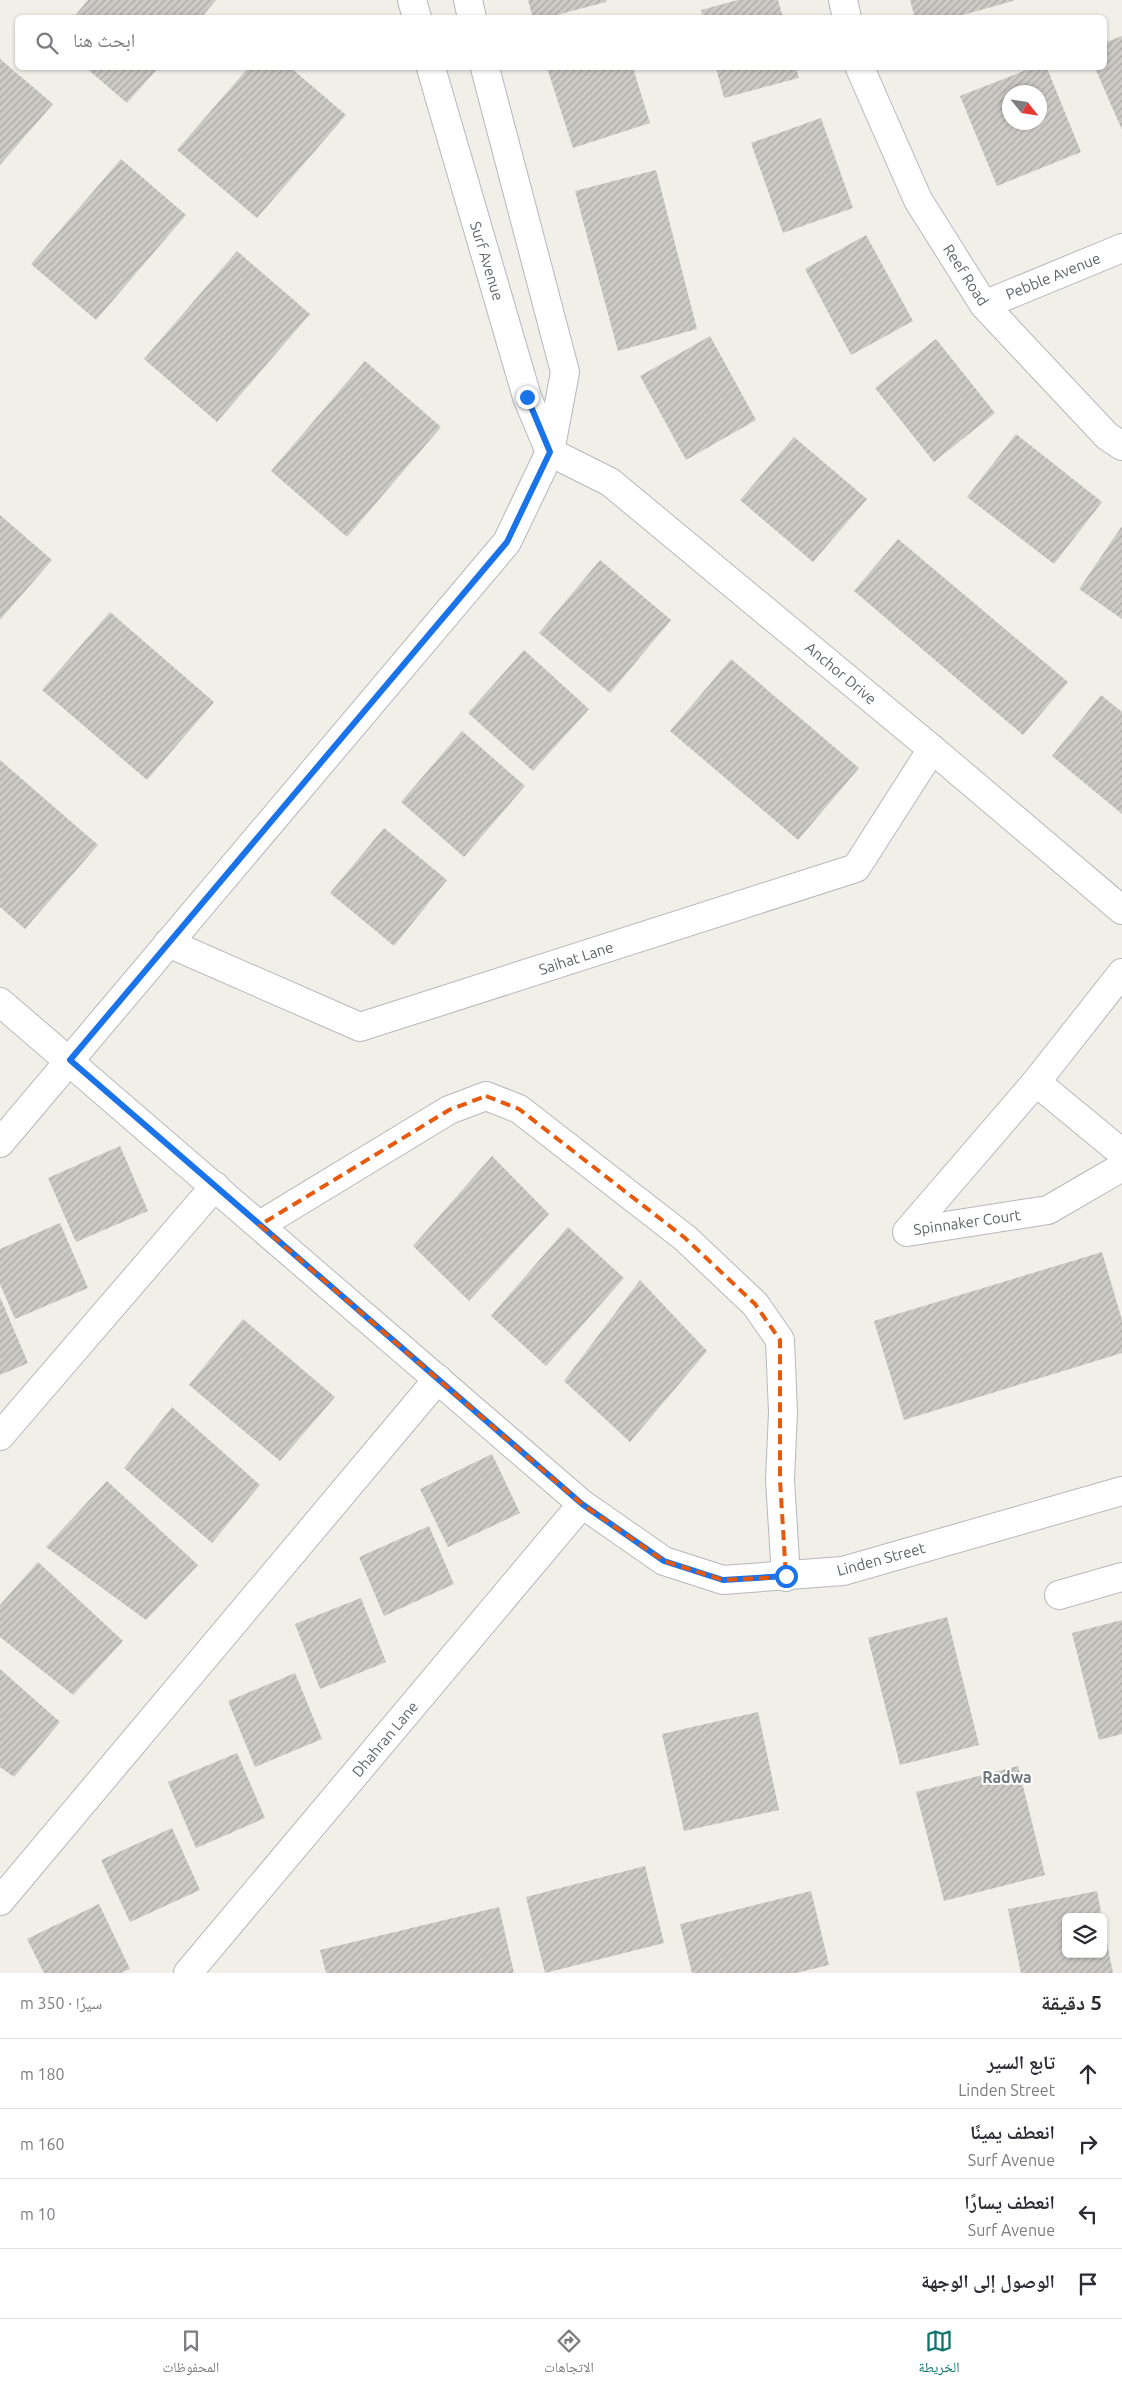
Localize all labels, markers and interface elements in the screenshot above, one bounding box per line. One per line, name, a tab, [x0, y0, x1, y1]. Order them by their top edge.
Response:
search box	[15, 15, 1107, 70]
icon: search	[33, 29, 61, 57]
text: ابحث هنا	[73, 29, 135, 51]
north arrow	[1002, 85, 1047, 130]
street label: Surf Avenue	[467, 219, 507, 303]
street label: Reef Road	[940, 241, 992, 309]
street label: Pebble Avenue	[1003, 249, 1103, 303]
route end	[516, 386, 539, 409]
street label: Anchor Drive	[802, 638, 880, 708]
street label: Saihat Lane	[537, 938, 615, 978]
street label: Spinnaker Court	[912, 1206, 1022, 1238]
street label: Linden Street	[835, 1539, 927, 1579]
route start	[775, 1565, 798, 1588]
street label: Dhahran Lane	[349, 1698, 421, 1780]
district label: Radwa	[982, 1768, 1032, 1786]
map controls	[1062, 1913, 1107, 1958]
button: layers	[1062, 1913, 1107, 1958]
text: 5 دقيقة	[1041, 1990, 1102, 2014]
text: سيرًا · 350 m	[20, 1994, 102, 2012]
text: تابع السير	[987, 2051, 1055, 2073]
icon: ahead	[1074, 2060, 1102, 2088]
text: 180 m	[20, 2065, 65, 2083]
text: Linden Street	[958, 2081, 1055, 2099]
text: انعطف يمينًا	[970, 2121, 1055, 2143]
icon: right	[1074, 2130, 1102, 2158]
text: 160 m	[20, 2135, 65, 2153]
text: Surf Avenue	[968, 2151, 1055, 2169]
text: انعطف يسارًا	[964, 2191, 1055, 2213]
icon: left	[1074, 2200, 1102, 2228]
text: 10 m	[20, 2205, 56, 2223]
text: Surf Avenue	[968, 2221, 1055, 2239]
text: الوصول إلى الوجهة	[921, 2270, 1055, 2292]
icon: arrive	[1074, 2270, 1102, 2298]
tab: المحفوظات	[162, 2327, 219, 2381]
tab: الاتجاهات	[544, 2327, 594, 2381]
tab: الخريطة	[918, 2327, 960, 2381]

